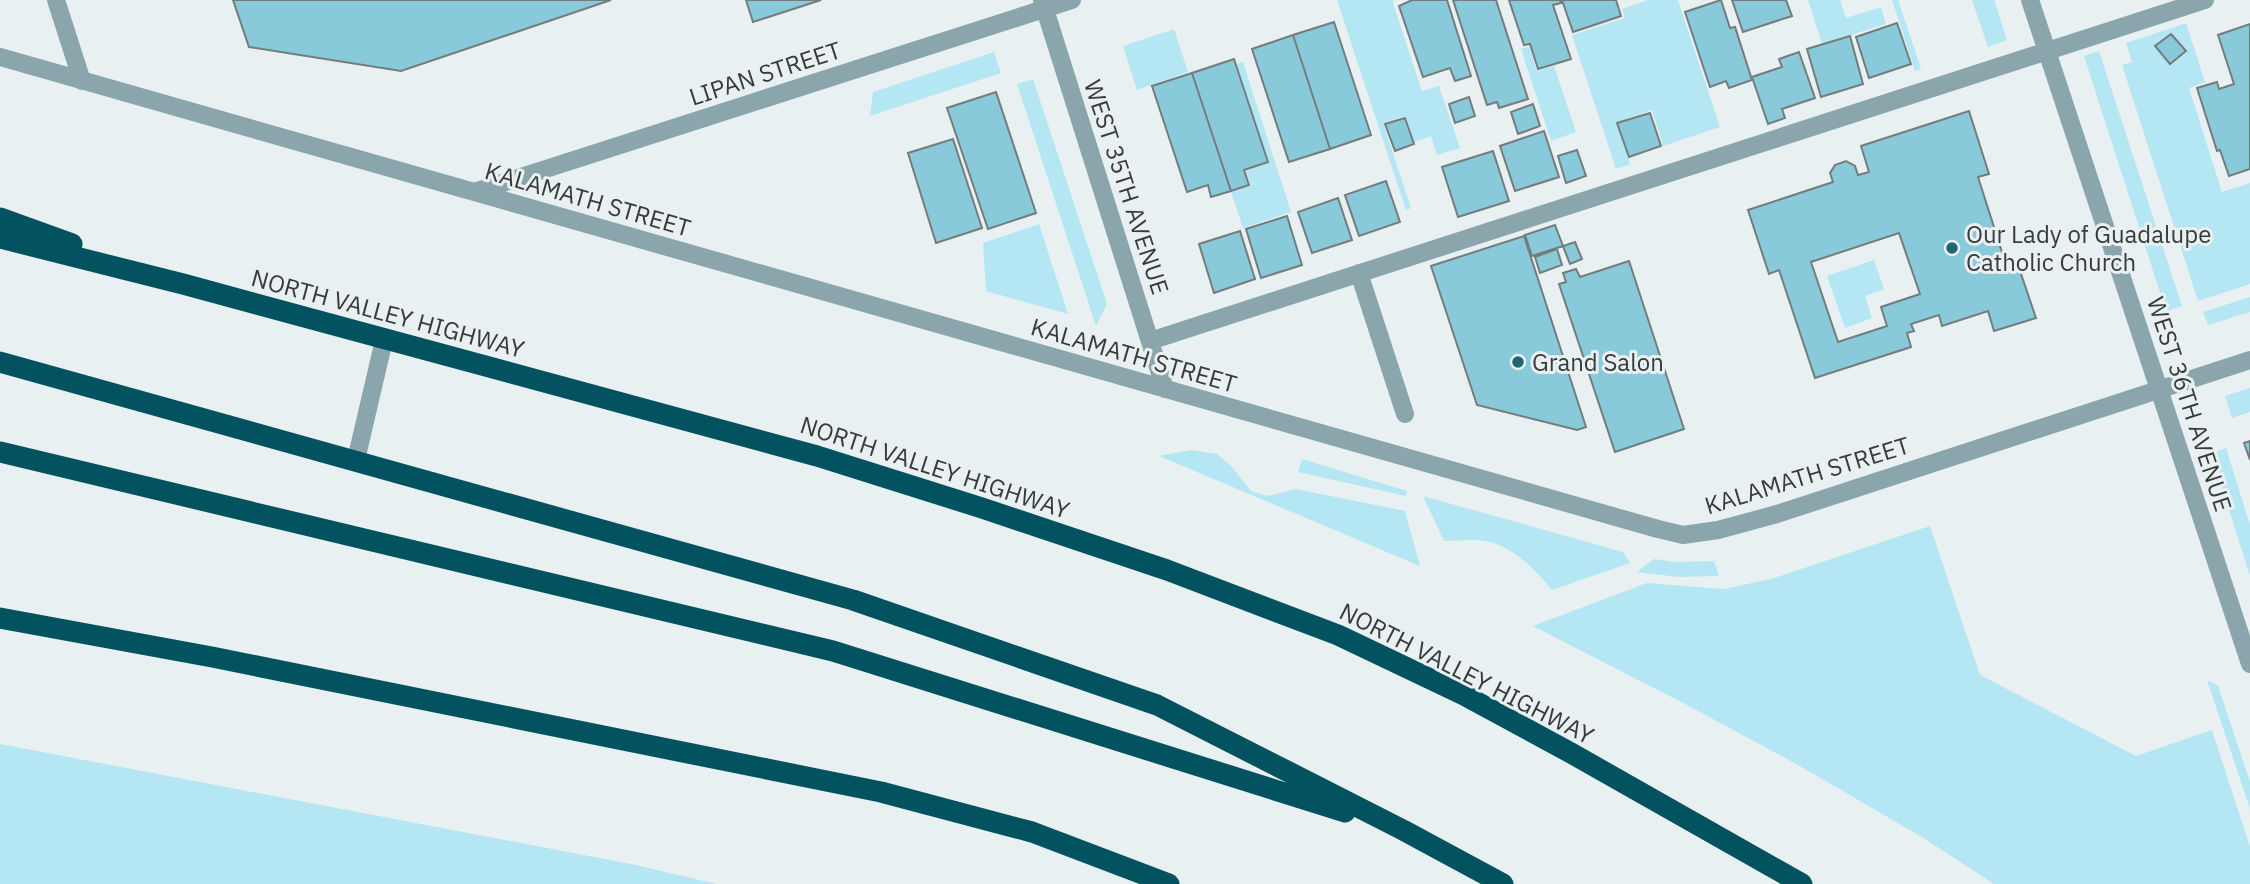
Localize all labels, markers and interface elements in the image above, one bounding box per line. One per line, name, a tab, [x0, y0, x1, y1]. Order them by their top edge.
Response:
street label: LIPAN STREET	[685, 33, 845, 113]
street label: WEST 35TH AVENUE	[1077, 76, 1177, 298]
street label: KALAMATH STREET	[481, 154, 695, 244]
place label: Our Lady of Guadalupe Catholic Church	[1966, 218, 2211, 278]
marker: Our Lady of Guadalupe Catholic Church	[1944, 240, 1960, 256]
street label: NORTH VALLEY HIGHWAY	[248, 261, 528, 365]
street label: WEST 36TH AVENUE	[2140, 293, 2240, 515]
street label: KALAMATH STREET	[1027, 310, 1241, 400]
place label: Grand Salon	[1532, 346, 1664, 378]
marker: Grand Salon	[1510, 354, 1526, 370]
street label: NORTH VALLEY HIGHWAY	[796, 408, 1074, 526]
street label: KALAMATH STREET	[1701, 429, 1914, 521]
street label: NORTH VALLEY HIGHWAY	[1334, 595, 1600, 751]

